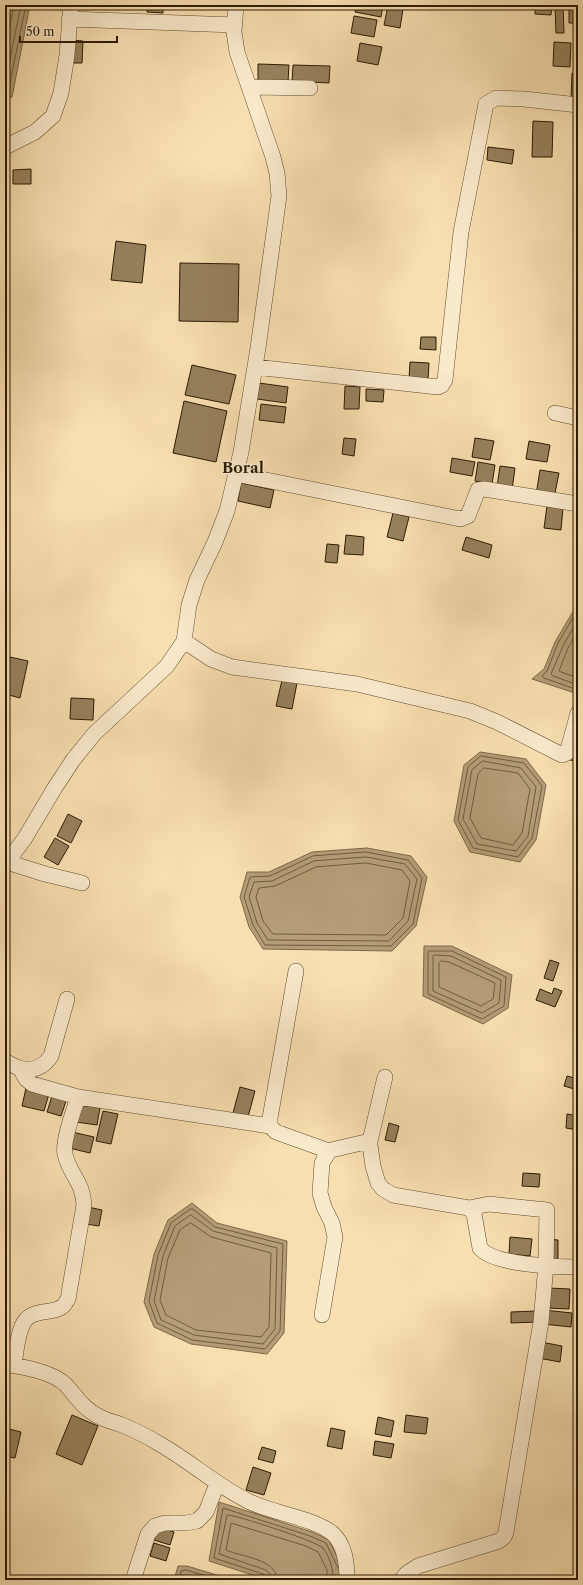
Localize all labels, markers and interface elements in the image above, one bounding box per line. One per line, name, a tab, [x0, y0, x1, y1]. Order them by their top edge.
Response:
scale bar	[20, 18, 117, 44]
text: 50 m	[26, 24, 55, 39]
district label: Boral	[222, 458, 264, 477]

